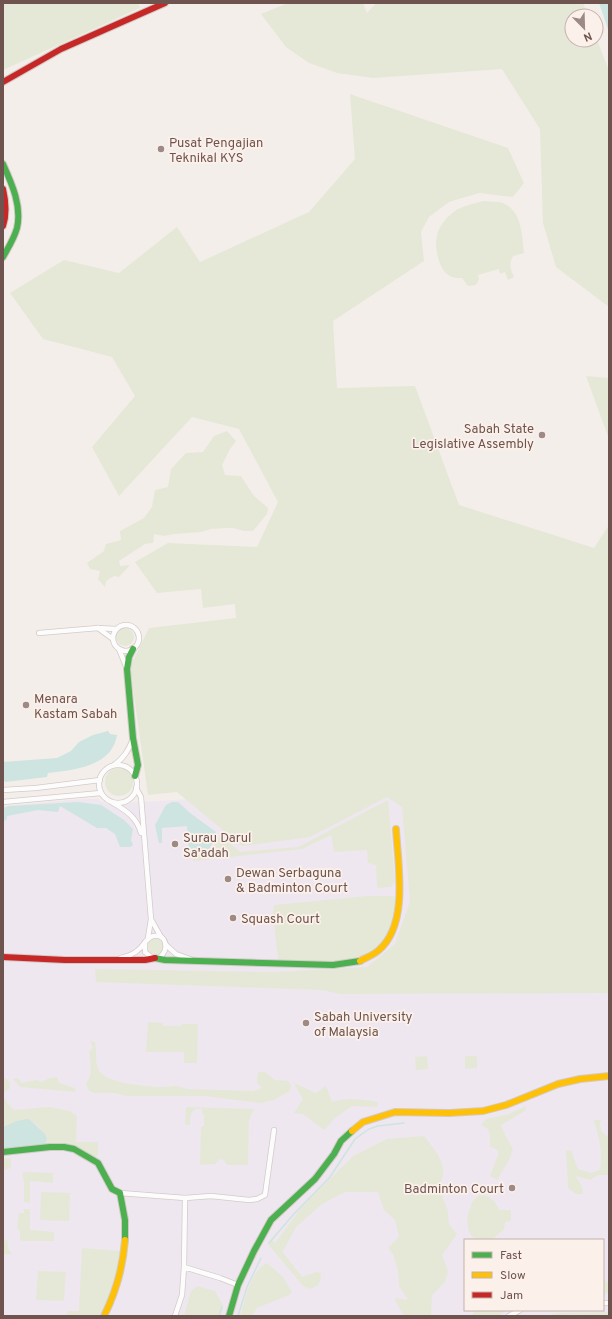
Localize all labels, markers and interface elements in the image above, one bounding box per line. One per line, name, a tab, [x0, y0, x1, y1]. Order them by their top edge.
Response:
north arrow	[564, 8, 604, 48]
text: N	[581, 28, 594, 44]
place label: Pusat Pengajian Teknikal KYS	[169, 136, 263, 167]
marker: Pusat Pengajian Teknikal KYS	[156, 144, 166, 154]
place label: Sabah State Legislative Assembly	[412, 422, 534, 453]
marker: Sabah State Legislative Assembly	[537, 430, 547, 440]
place label: Menara Kastam Sabah	[34, 692, 117, 723]
marker: Menara Kastam Sabah	[21, 700, 31, 710]
place label: Surau Darul Sa'adah	[183, 831, 252, 862]
marker: Surau Darul Sa'adah	[170, 839, 180, 849]
place label: Dewan Serbaguna & Badminton Court	[236, 866, 348, 897]
marker: Dewan Serbaguna & Badminton Court	[223, 874, 233, 884]
place label: Squash Court	[241, 912, 320, 928]
marker: Squash Court	[228, 913, 238, 923]
place label: Sabah University of Malaysia	[314, 1010, 413, 1041]
marker: Sabah University of Malaysia	[301, 1018, 311, 1028]
place label: Badminton Court	[404, 1182, 504, 1198]
marker: Badminton Court	[507, 1183, 517, 1193]
legend	[464, 1239, 604, 1311]
text: Fast	[500, 1248, 522, 1264]
text: Slow	[500, 1268, 526, 1284]
text: Jam	[500, 1288, 523, 1304]

